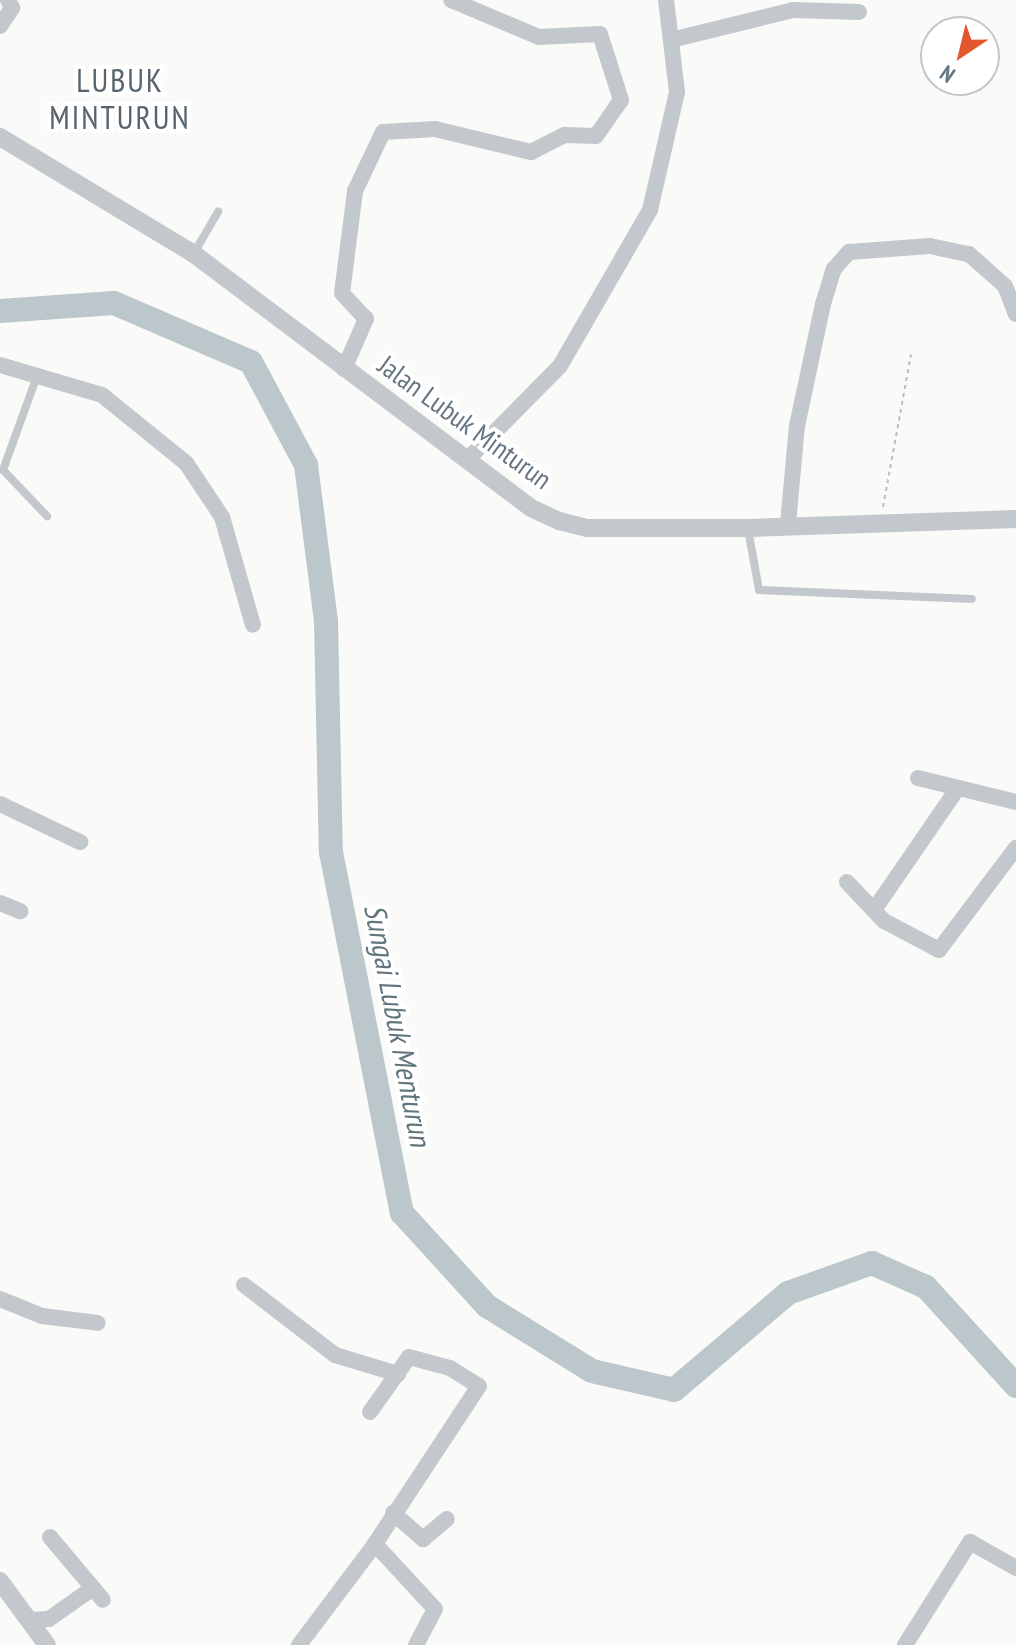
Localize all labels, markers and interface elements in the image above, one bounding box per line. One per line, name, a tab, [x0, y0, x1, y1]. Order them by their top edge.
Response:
north arrow	[920, 16, 1000, 96]
text: N	[934, 59, 960, 89]
district label: LUBUK MINTURUN	[49, 62, 191, 137]
street label: Jalan Lubuk Minturun	[372, 348, 558, 496]
water label: Sungai Lubuk Menturun	[357, 901, 439, 1149]

